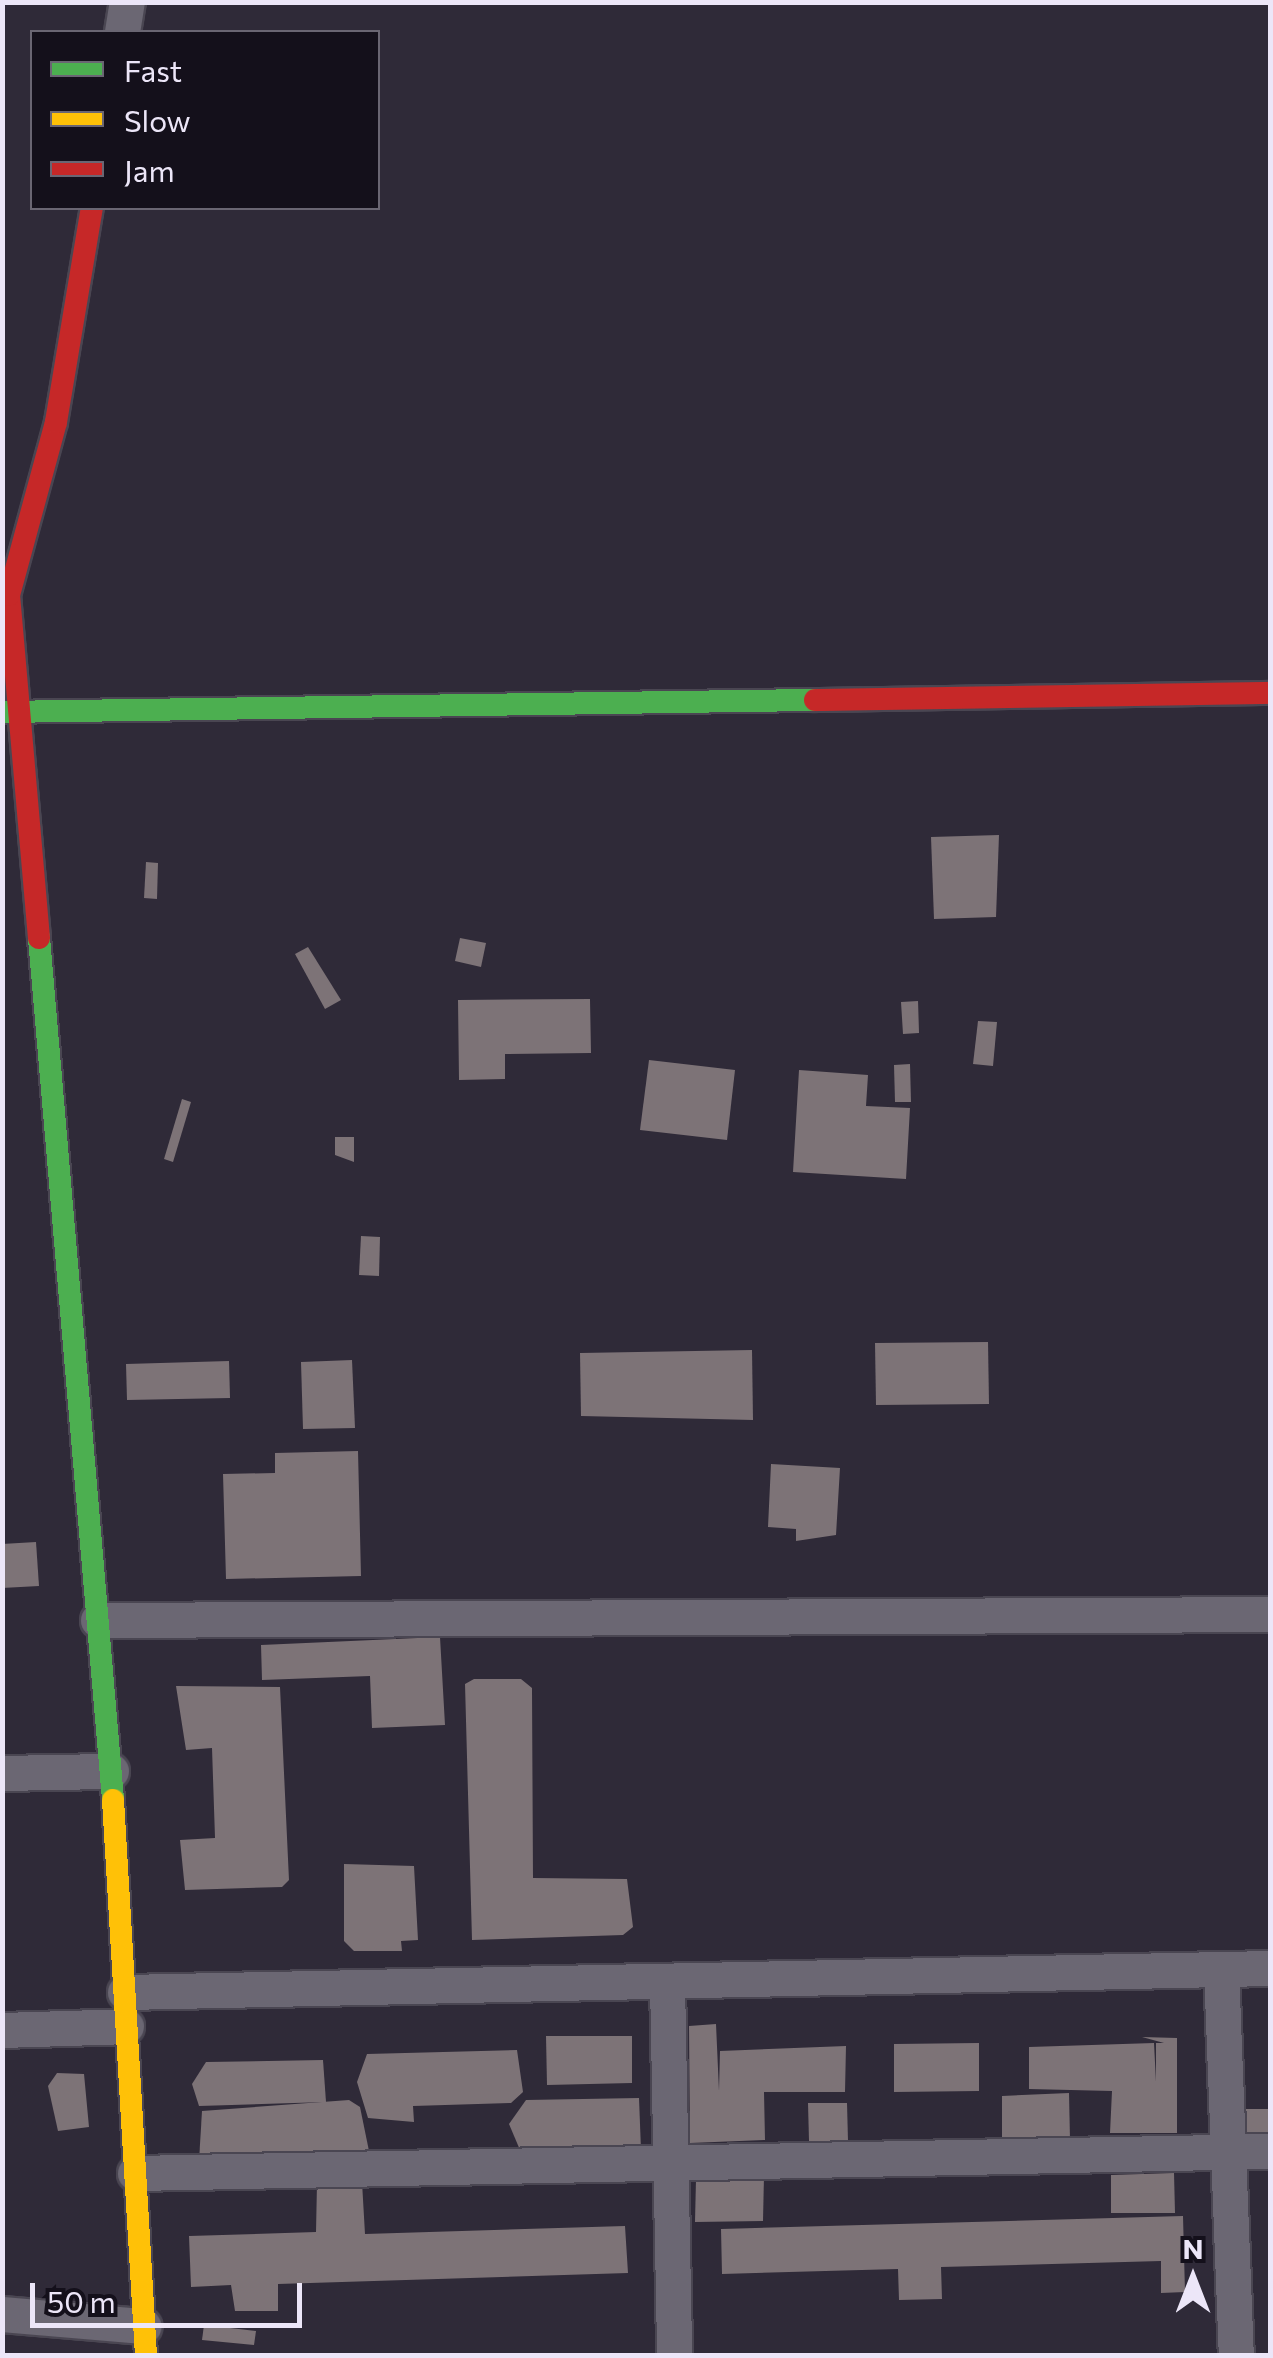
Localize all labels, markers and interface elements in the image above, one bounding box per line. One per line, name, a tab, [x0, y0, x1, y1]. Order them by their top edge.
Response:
legend	[30, 30, 380, 210]
text: Fast	[124, 51, 182, 88]
text: Slow	[124, 101, 191, 138]
text: Jam	[124, 151, 175, 188]
north arrow	[1143, 2228, 1243, 2328]
text: N	[1183, 2231, 1204, 2265]
scale bar	[35, 2263, 308, 2325]
text: 50 m	[47, 2282, 116, 2319]

